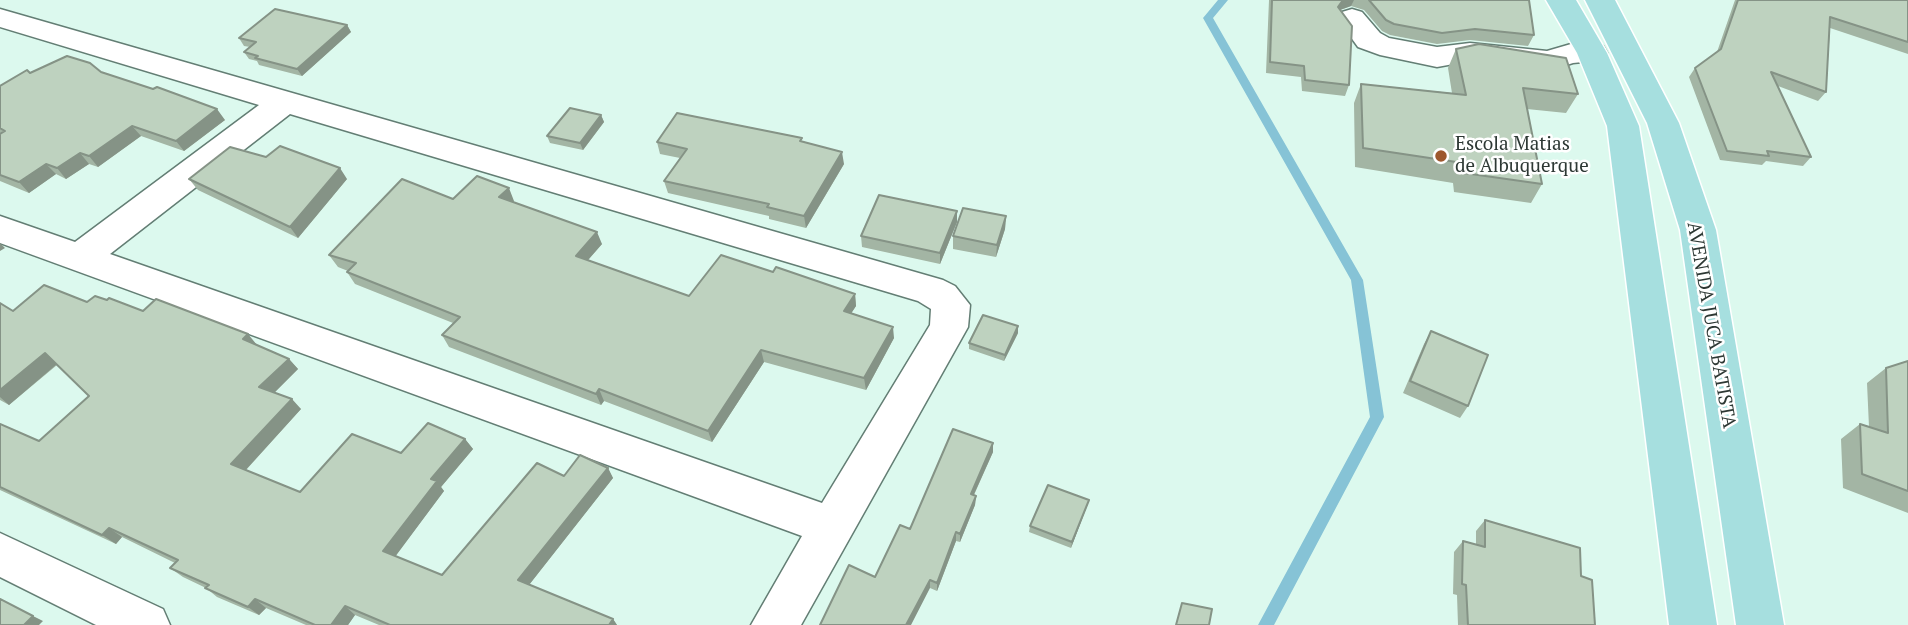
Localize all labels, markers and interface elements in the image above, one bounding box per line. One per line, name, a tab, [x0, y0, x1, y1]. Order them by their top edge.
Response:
place label: Escola Matias de Albuquerque	[1455, 134, 1589, 178]
marker: Escola Matias de Albuquerque	[1433, 148, 1449, 164]
street label: AVENIDA JUCA BATISTA	[1682, 220, 1740, 430]

